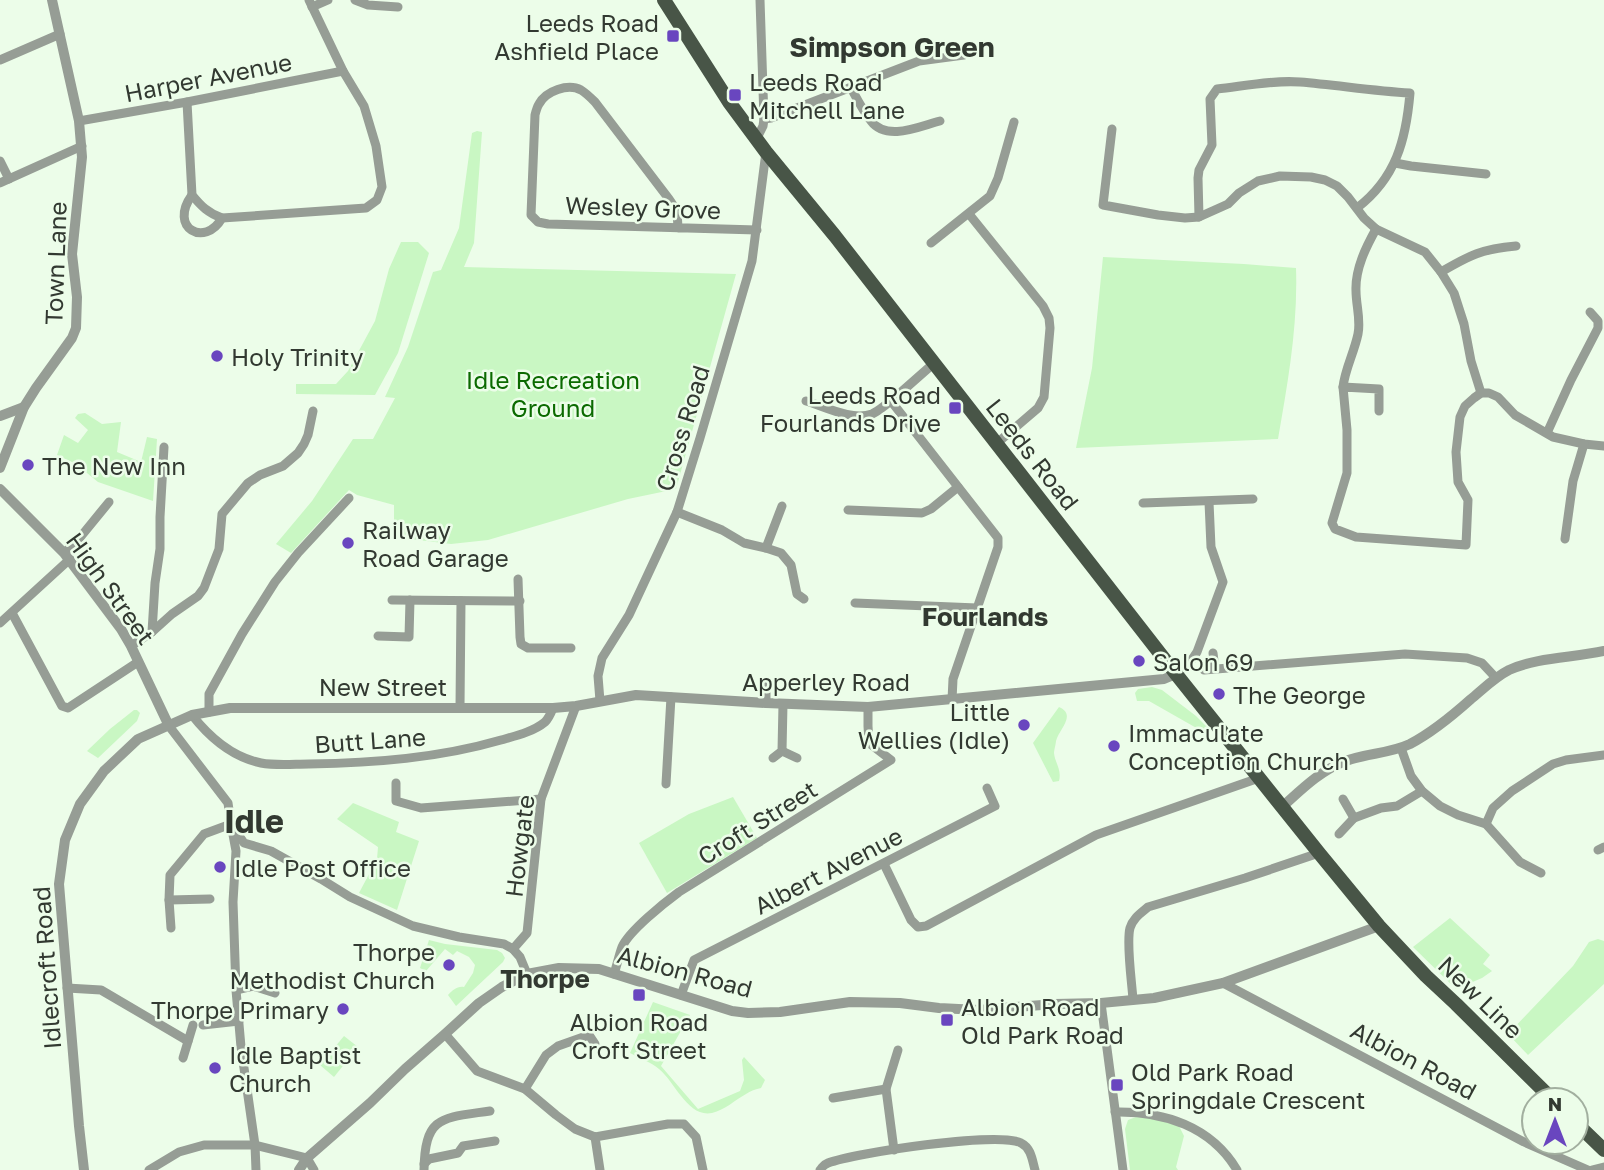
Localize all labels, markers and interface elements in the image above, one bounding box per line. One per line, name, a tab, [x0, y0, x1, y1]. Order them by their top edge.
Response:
place label: Leeds Road Ashfield Place	[494, 8, 659, 65]
marker: Leeds Road Ashfield Place	[665, 28, 681, 44]
district label: Simpson Green	[789, 30, 995, 63]
street label: Harper Avenue	[122, 47, 294, 107]
place label: Leeds Road Mitchell Lane	[749, 67, 905, 124]
marker: Leeds Road Mitchell Lane	[727, 87, 743, 103]
street label: Wesley Grove	[565, 190, 721, 224]
street label: Town Lane	[38, 201, 72, 325]
place label: Holy Trinity	[231, 342, 364, 371]
marker: Holy Trinity	[209, 348, 225, 364]
street label: Cross Road	[649, 362, 715, 494]
park label: Idle Recreation Ground	[466, 365, 640, 422]
place label: Leeds Road Fourlands Drive	[760, 380, 941, 437]
street label: Leeds Road	[980, 392, 1086, 516]
marker: Leeds Road Fourlands Drive	[947, 400, 963, 416]
place label: The New Inn	[42, 451, 186, 480]
marker: The New Inn	[20, 457, 36, 473]
place label: Railway Road Garage	[362, 515, 509, 572]
street label: High Street	[61, 526, 161, 650]
marker: Railway Road Garage	[340, 535, 356, 551]
district label: Fourlands	[922, 601, 1048, 632]
place label: Salon 69	[1153, 647, 1254, 676]
marker: Salon 69	[1131, 653, 1147, 669]
street label: Apperley Road	[742, 667, 910, 696]
street label: New Street	[319, 672, 447, 701]
place label: The George	[1233, 680, 1366, 709]
marker: The George	[1211, 686, 1227, 702]
place label: Little Wellies (Idle)	[858, 697, 1010, 754]
marker: Little Wellies (Idle)	[1016, 717, 1032, 733]
place label: Immaculate Conception Church	[1128, 718, 1349, 775]
street label: Butt Lane	[313, 722, 427, 758]
marker: Immaculate Conception Church	[1106, 738, 1122, 754]
street label: Croft Street	[692, 774, 822, 870]
street label: Howgate	[498, 793, 540, 899]
district label: Idle	[224, 802, 284, 840]
street label: Albert Avenue	[749, 820, 907, 920]
place label: Idle Post Office	[234, 853, 411, 882]
marker: Idle Post Office	[212, 859, 228, 875]
street label: Idlecroft Road	[26, 885, 66, 1051]
place label: Thorpe Methodist Church	[230, 937, 435, 994]
street label: Albion Road	[614, 939, 756, 1003]
street label: New Line	[1433, 950, 1529, 1044]
marker: Thorpe Methodist Church	[441, 957, 457, 973]
district label: Thorpe	[500, 963, 590, 994]
marker: Albion Road Croft Street	[631, 987, 647, 1003]
place label: Albion Road Old Park Road	[961, 992, 1124, 1049]
place label: Thorpe Primary	[151, 995, 329, 1024]
marker: Thorpe Primary	[335, 1001, 351, 1017]
place label: Albion Road Croft Street	[570, 1007, 708, 1064]
marker: Albion Road Old Park Road	[939, 1012, 955, 1028]
street label: Albion Road	[1346, 1015, 1482, 1105]
place label: Idle Baptist Church	[229, 1040, 361, 1097]
place label: Old Park Road Springdale Crescent	[1131, 1057, 1365, 1114]
marker: Idle Baptist Church	[207, 1060, 223, 1076]
marker: Old Park Road Springdale Crescent	[1109, 1077, 1125, 1093]
north arrow	[1520, 1086, 1590, 1156]
text: N	[1548, 1092, 1562, 1115]

